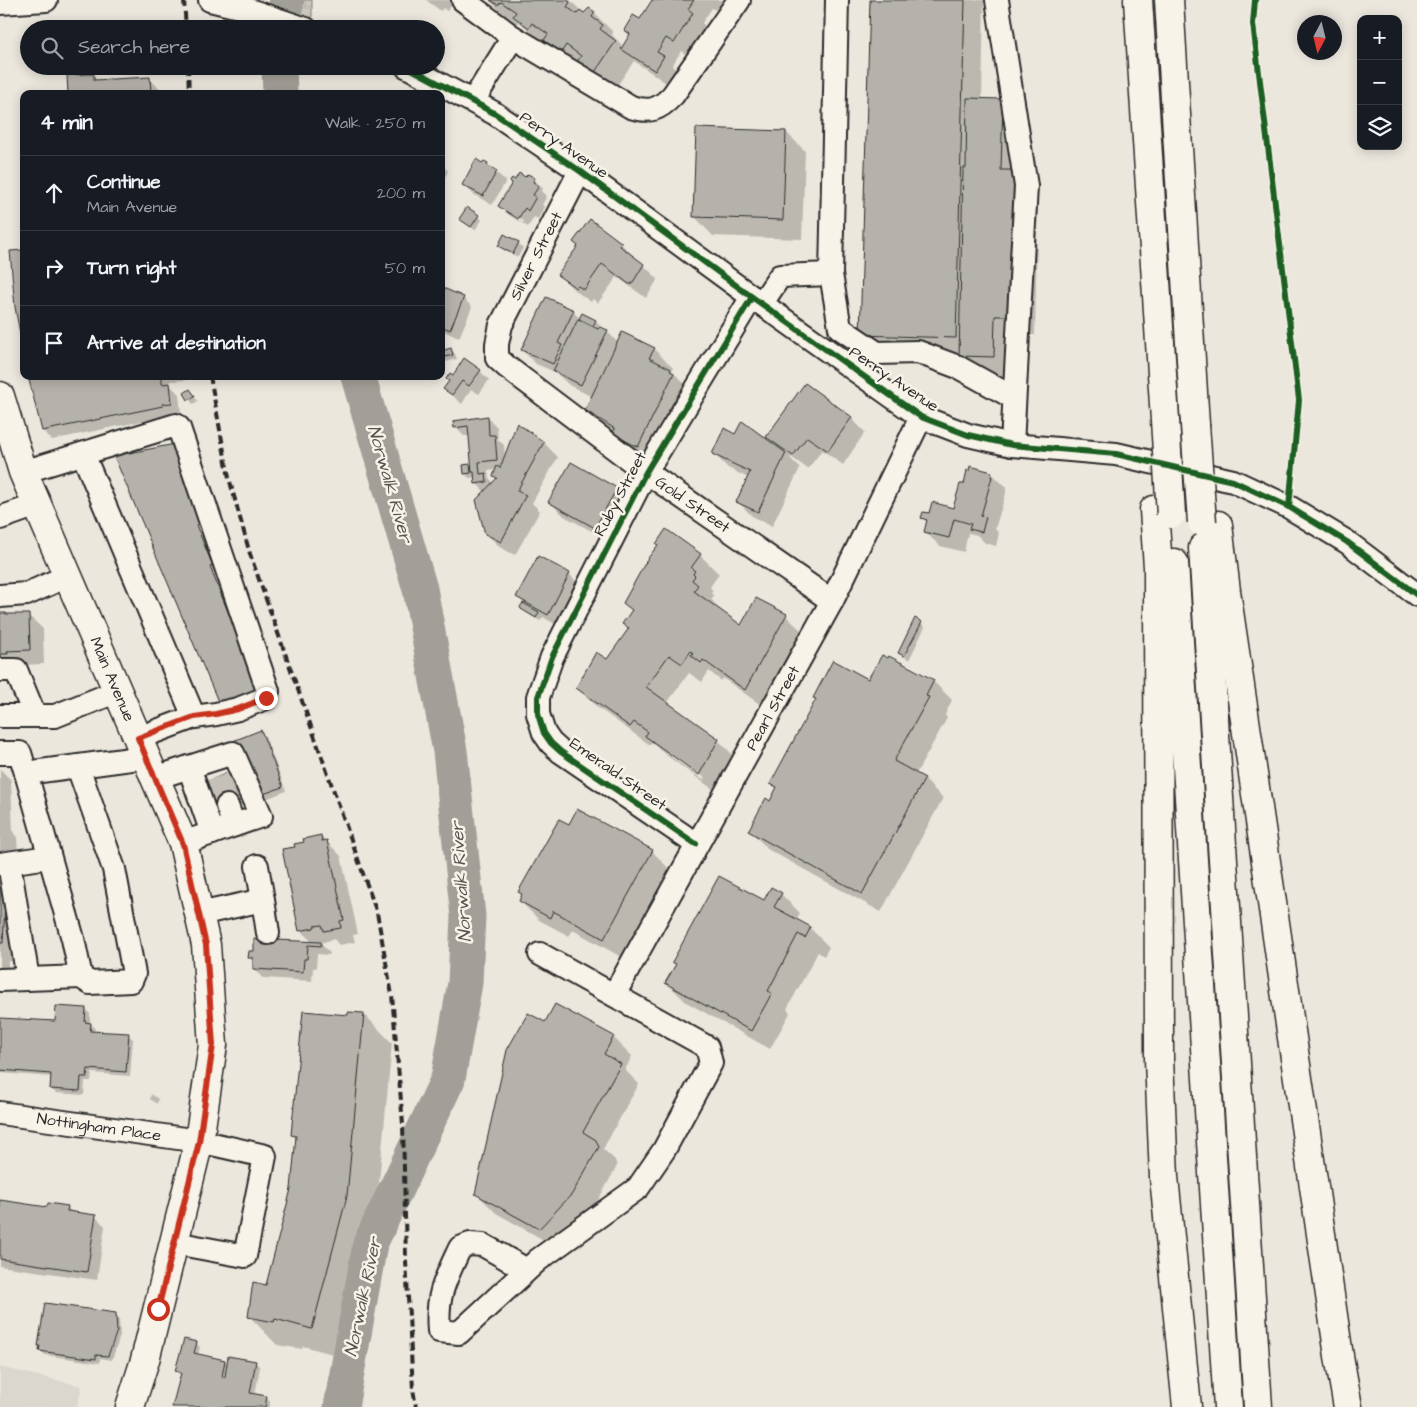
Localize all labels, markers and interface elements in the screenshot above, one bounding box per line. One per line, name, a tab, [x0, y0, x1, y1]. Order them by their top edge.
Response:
north arrow	[1297, 15, 1342, 60]
map controls	[1357, 15, 1402, 150]
button: +	[1357, 15, 1402, 60]
search box	[20, 20, 445, 75]
icon: search	[38, 34, 66, 62]
text: Search here	[78, 34, 190, 61]
button: −	[1357, 60, 1402, 105]
button: layers	[1357, 105, 1402, 150]
street label: Perry Avenue	[515, 106, 613, 185]
text: 4 min	[40, 108, 93, 137]
text: Walk · 250 m	[325, 112, 425, 134]
text: Continue	[87, 169, 161, 196]
icon: ahead	[40, 179, 68, 207]
text: 200 m	[377, 182, 425, 204]
text: Main Avenue	[87, 196, 177, 218]
street label: Silver Street	[504, 207, 568, 304]
icon: right	[40, 254, 68, 282]
text: Turn right	[87, 255, 176, 282]
text: 50 m	[385, 257, 425, 279]
icon: arrive	[40, 329, 68, 357]
text: Arrive at destination	[87, 330, 266, 357]
street label: Perry Avenue	[844, 341, 943, 418]
water label: Norwalk River	[361, 423, 419, 547]
street label: Ruby Street	[588, 447, 653, 541]
street label: Gold Street	[651, 471, 735, 538]
street label: Main Avenue	[84, 633, 140, 725]
street label: Pearl Street	[740, 661, 805, 755]
route end	[255, 687, 278, 710]
street label: Emerald Street	[565, 732, 671, 816]
water label: Norwalk River	[444, 819, 478, 943]
street label: Nottingham Place	[36, 1107, 163, 1147]
water label: Norwalk River	[338, 1233, 388, 1359]
route start	[147, 1298, 170, 1321]

